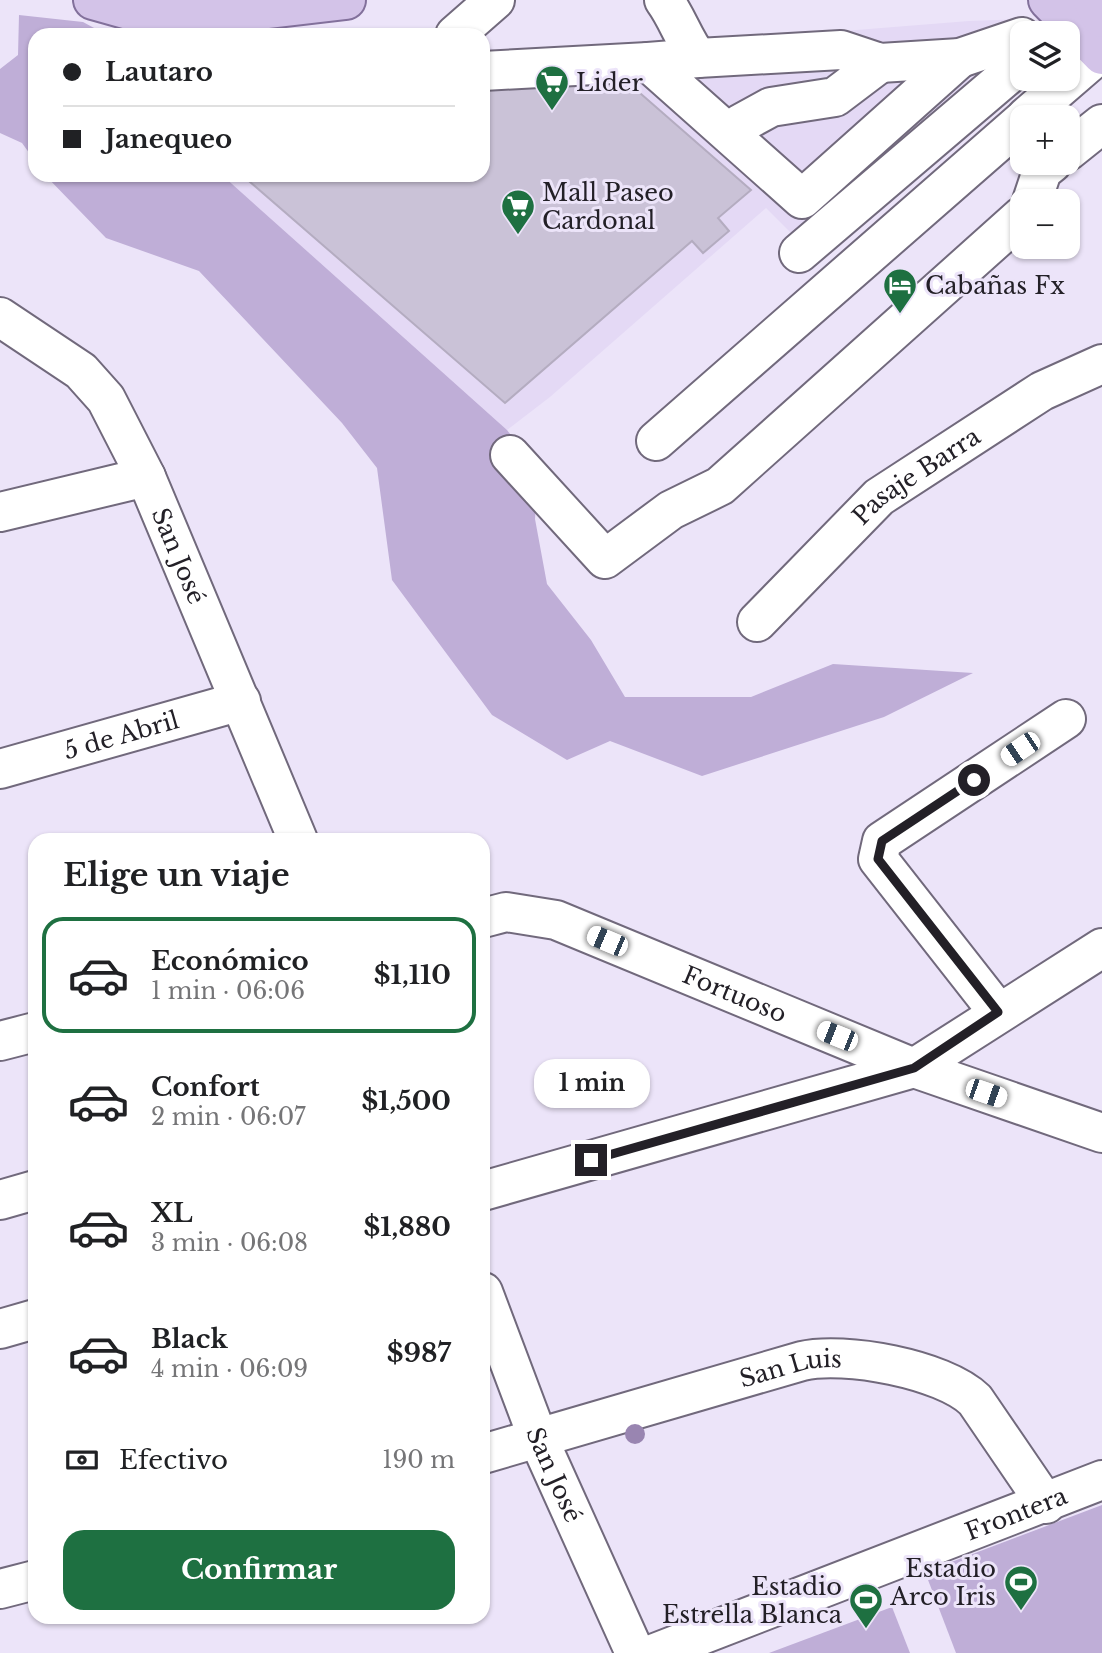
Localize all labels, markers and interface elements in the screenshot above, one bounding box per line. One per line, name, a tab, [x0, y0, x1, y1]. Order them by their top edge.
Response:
map controls	[1010, 21, 1080, 259]
button: layers	[1010, 21, 1080, 91]
text: Lautaro	[105, 56, 213, 88]
supermarket icon: Lider	[533, 63, 571, 112]
place label: Lider	[576, 68, 644, 97]
button: +	[1010, 105, 1080, 175]
text: Janequeo	[105, 123, 232, 155]
place label: Mall Paseo Cardonal	[542, 178, 674, 235]
supermarket icon: Mall Paseo Cardonal	[499, 187, 537, 236]
button: −	[1010, 189, 1080, 259]
hotel icon: Cabañas Fx	[881, 266, 919, 315]
place label: Cabañas Fx	[925, 271, 1065, 300]
street label: Pasaje Barra	[846, 421, 986, 530]
street label: San José	[146, 503, 212, 608]
street label: 5 de Abril	[60, 705, 182, 765]
car	[997, 729, 1044, 769]
route start	[958, 764, 990, 796]
text: Elige un viaje	[63, 855, 290, 895]
car	[584, 923, 631, 959]
icon: car	[67, 944, 130, 1007]
text: Económico	[151, 945, 309, 977]
text: $1,110	[374, 959, 451, 991]
street label: Fortuoso	[679, 960, 791, 1028]
text: 1 min · 06:06	[151, 977, 305, 1005]
car	[814, 1018, 861, 1054]
callout: 1 min	[533, 1058, 649, 1108]
text: 1 min	[559, 1069, 625, 1097]
icon: car	[67, 1070, 130, 1133]
text: Confort	[151, 1071, 260, 1103]
car	[963, 1076, 1010, 1110]
text: $1,500	[361, 1085, 451, 1117]
text: 2 min · 06:07	[151, 1103, 306, 1131]
route end	[575, 1144, 607, 1176]
icon: car	[67, 1196, 130, 1259]
text: XL	[151, 1197, 193, 1229]
text: $1,880	[363, 1211, 451, 1243]
text: 3 min · 06:08	[151, 1229, 308, 1257]
icon: car	[67, 1322, 130, 1385]
text: Black	[151, 1323, 228, 1355]
text: $987	[387, 1337, 451, 1369]
street label: San Luis	[736, 1344, 842, 1393]
text: 4 min · 06:09	[151, 1355, 308, 1383]
street label: San José	[521, 1423, 589, 1527]
icon: cash	[63, 1441, 101, 1479]
text: Efectivo	[119, 1444, 228, 1476]
text: 190 m	[382, 1446, 455, 1474]
street label: Frontera	[961, 1480, 1072, 1546]
button: Confirmar	[63, 1530, 455, 1610]
place label: Estadio Arco Iris	[889, 1554, 996, 1611]
sports icon: Estadio Arco Iris	[1002, 1563, 1040, 1612]
place label: Estadio Estrella Blanca	[662, 1572, 843, 1629]
sports icon: Estadio Estrella Blanca	[847, 1581, 885, 1630]

